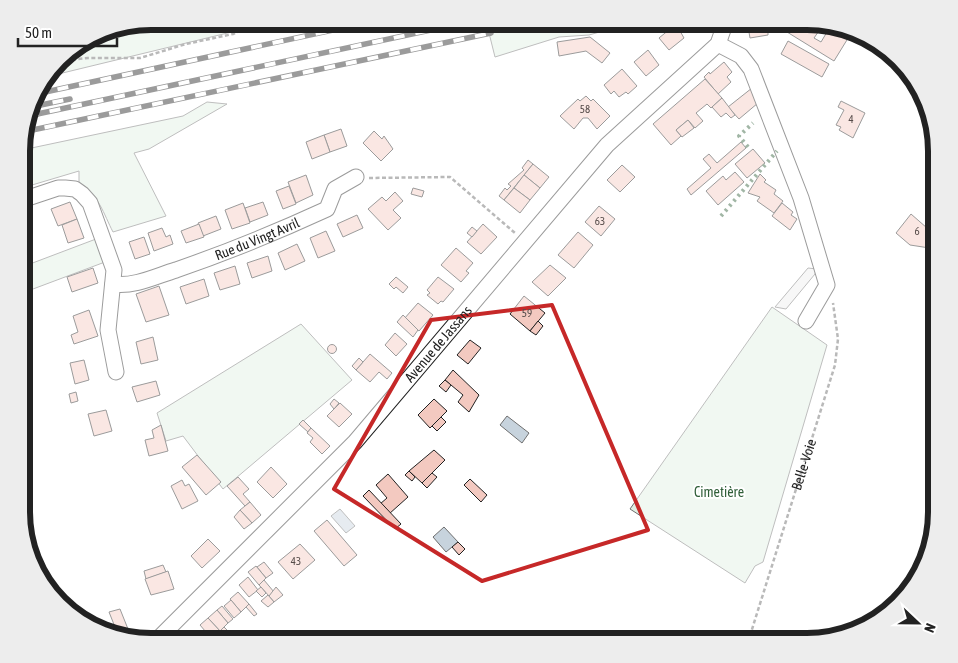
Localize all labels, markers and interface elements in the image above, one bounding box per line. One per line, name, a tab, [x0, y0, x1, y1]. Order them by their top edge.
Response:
scale bar	[18, 15, 116, 47]
text: 50 m	[25, 24, 52, 41]
house number: 58	[580, 103, 590, 115]
house number: 4	[848, 113, 854, 125]
street label: Rue du Vingt Avril	[213, 214, 302, 263]
house number: 63	[595, 215, 605, 227]
house number: 6	[914, 225, 920, 237]
street label: Avenue de Jassans	[401, 303, 475, 385]
house number: 59	[522, 307, 532, 319]
street label: Belle-Voie	[788, 437, 819, 492]
park label: Cimetière	[694, 484, 744, 500]
house number: 43	[291, 555, 301, 567]
north arrow	[893, 598, 943, 648]
text: N	[921, 621, 939, 635]

